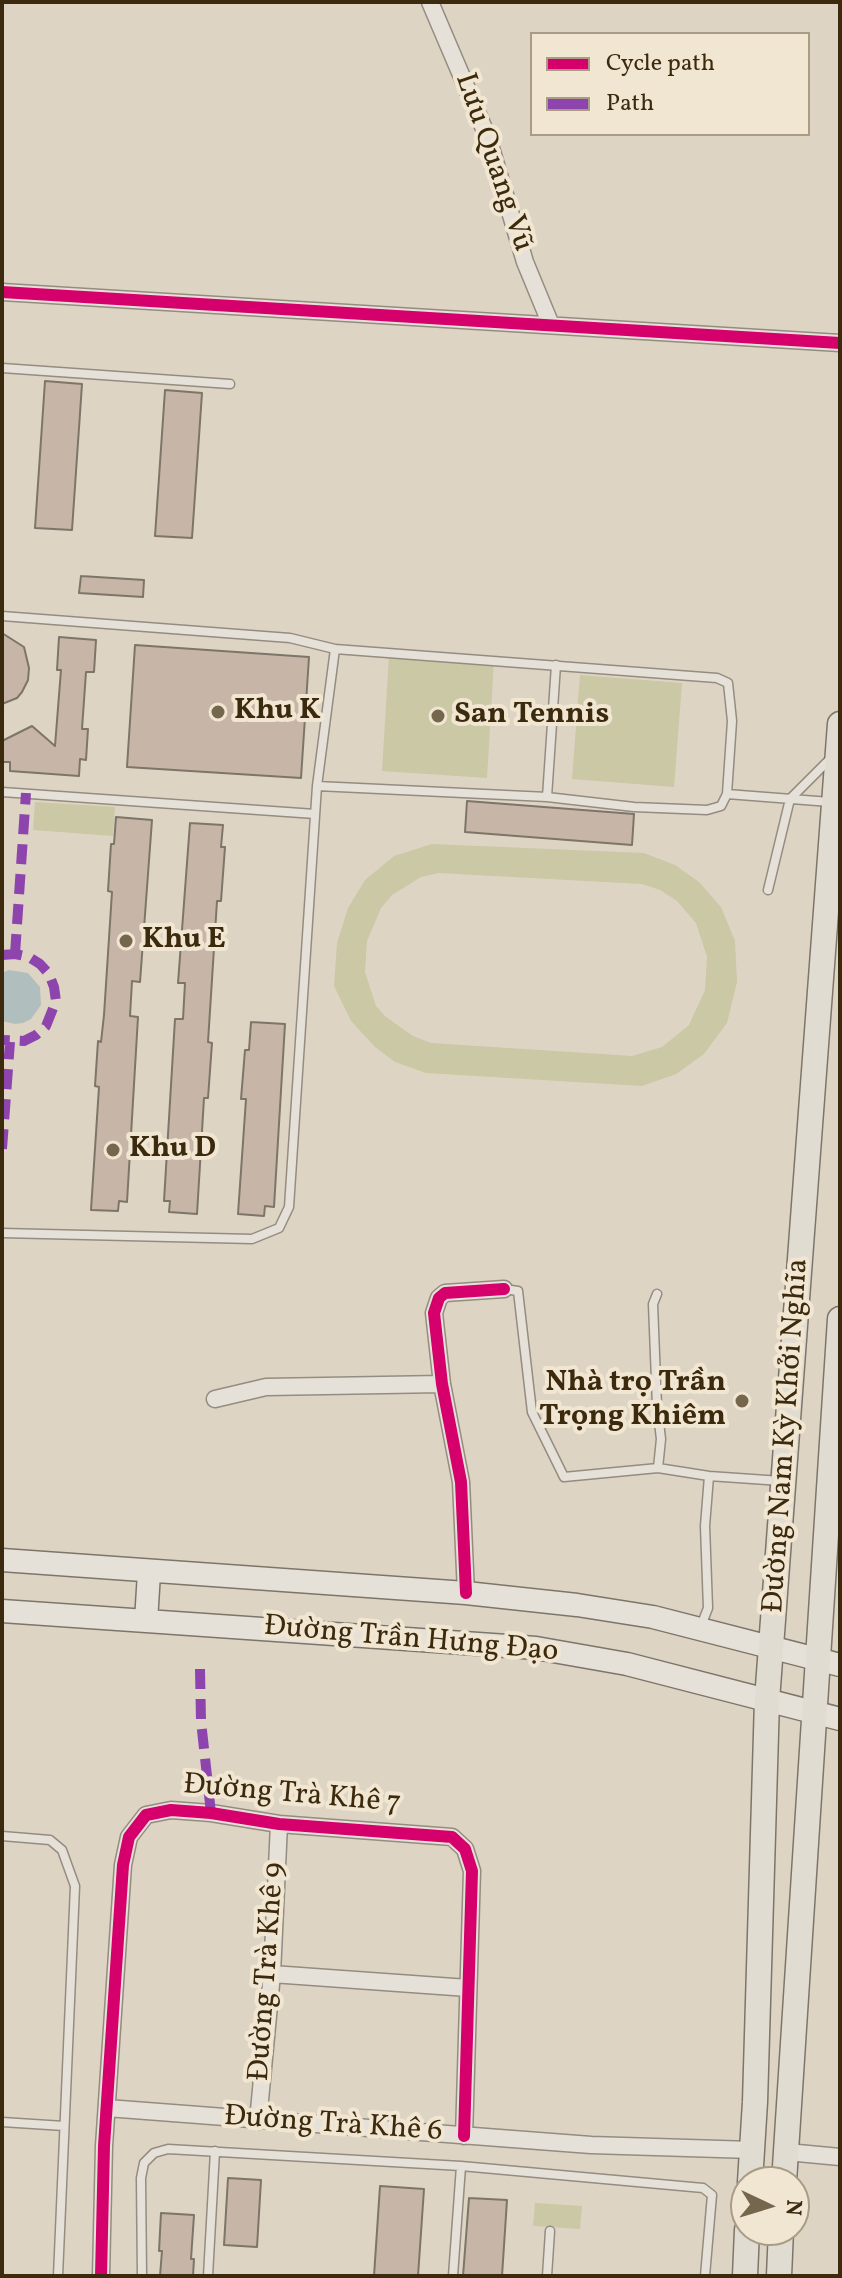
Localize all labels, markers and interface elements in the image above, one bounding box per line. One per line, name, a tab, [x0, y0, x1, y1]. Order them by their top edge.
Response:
legend	[530, 32, 810, 136]
text: Cycle path	[606, 47, 715, 81]
street label: Lưu Quang Vũ	[445, 69, 539, 257]
text: Path	[606, 87, 654, 121]
place label: Khu K	[234, 694, 321, 730]
place label: San Tennis	[454, 698, 609, 734]
marker: Khu K	[209, 703, 227, 721]
marker: San Tennis	[429, 707, 447, 725]
place label: Khu E	[142, 923, 226, 959]
marker: Khu E	[117, 932, 135, 950]
place label: Khu D	[129, 1132, 216, 1168]
marker: Khu D	[104, 1141, 122, 1159]
street label: Đường Nam Kỳ Khởi Nghĩa	[758, 1258, 818, 1614]
place label: Nhà trọ Trần Trọng Khiêm	[539, 1366, 726, 1436]
marker: Nhà trọ Trần Trọng Khiêm	[733, 1392, 751, 1410]
street label: Đường Trần Hưng Đạo	[262, 1610, 560, 1672]
street label: Đường Trà Khê 7	[182, 1769, 402, 1823]
street label: Đường Trà Khê 9	[243, 1861, 295, 2083]
street label: Đường Trà Khê 6	[223, 2100, 443, 2152]
north arrow	[730, 2166, 810, 2246]
text: N	[776, 2199, 808, 2217]

